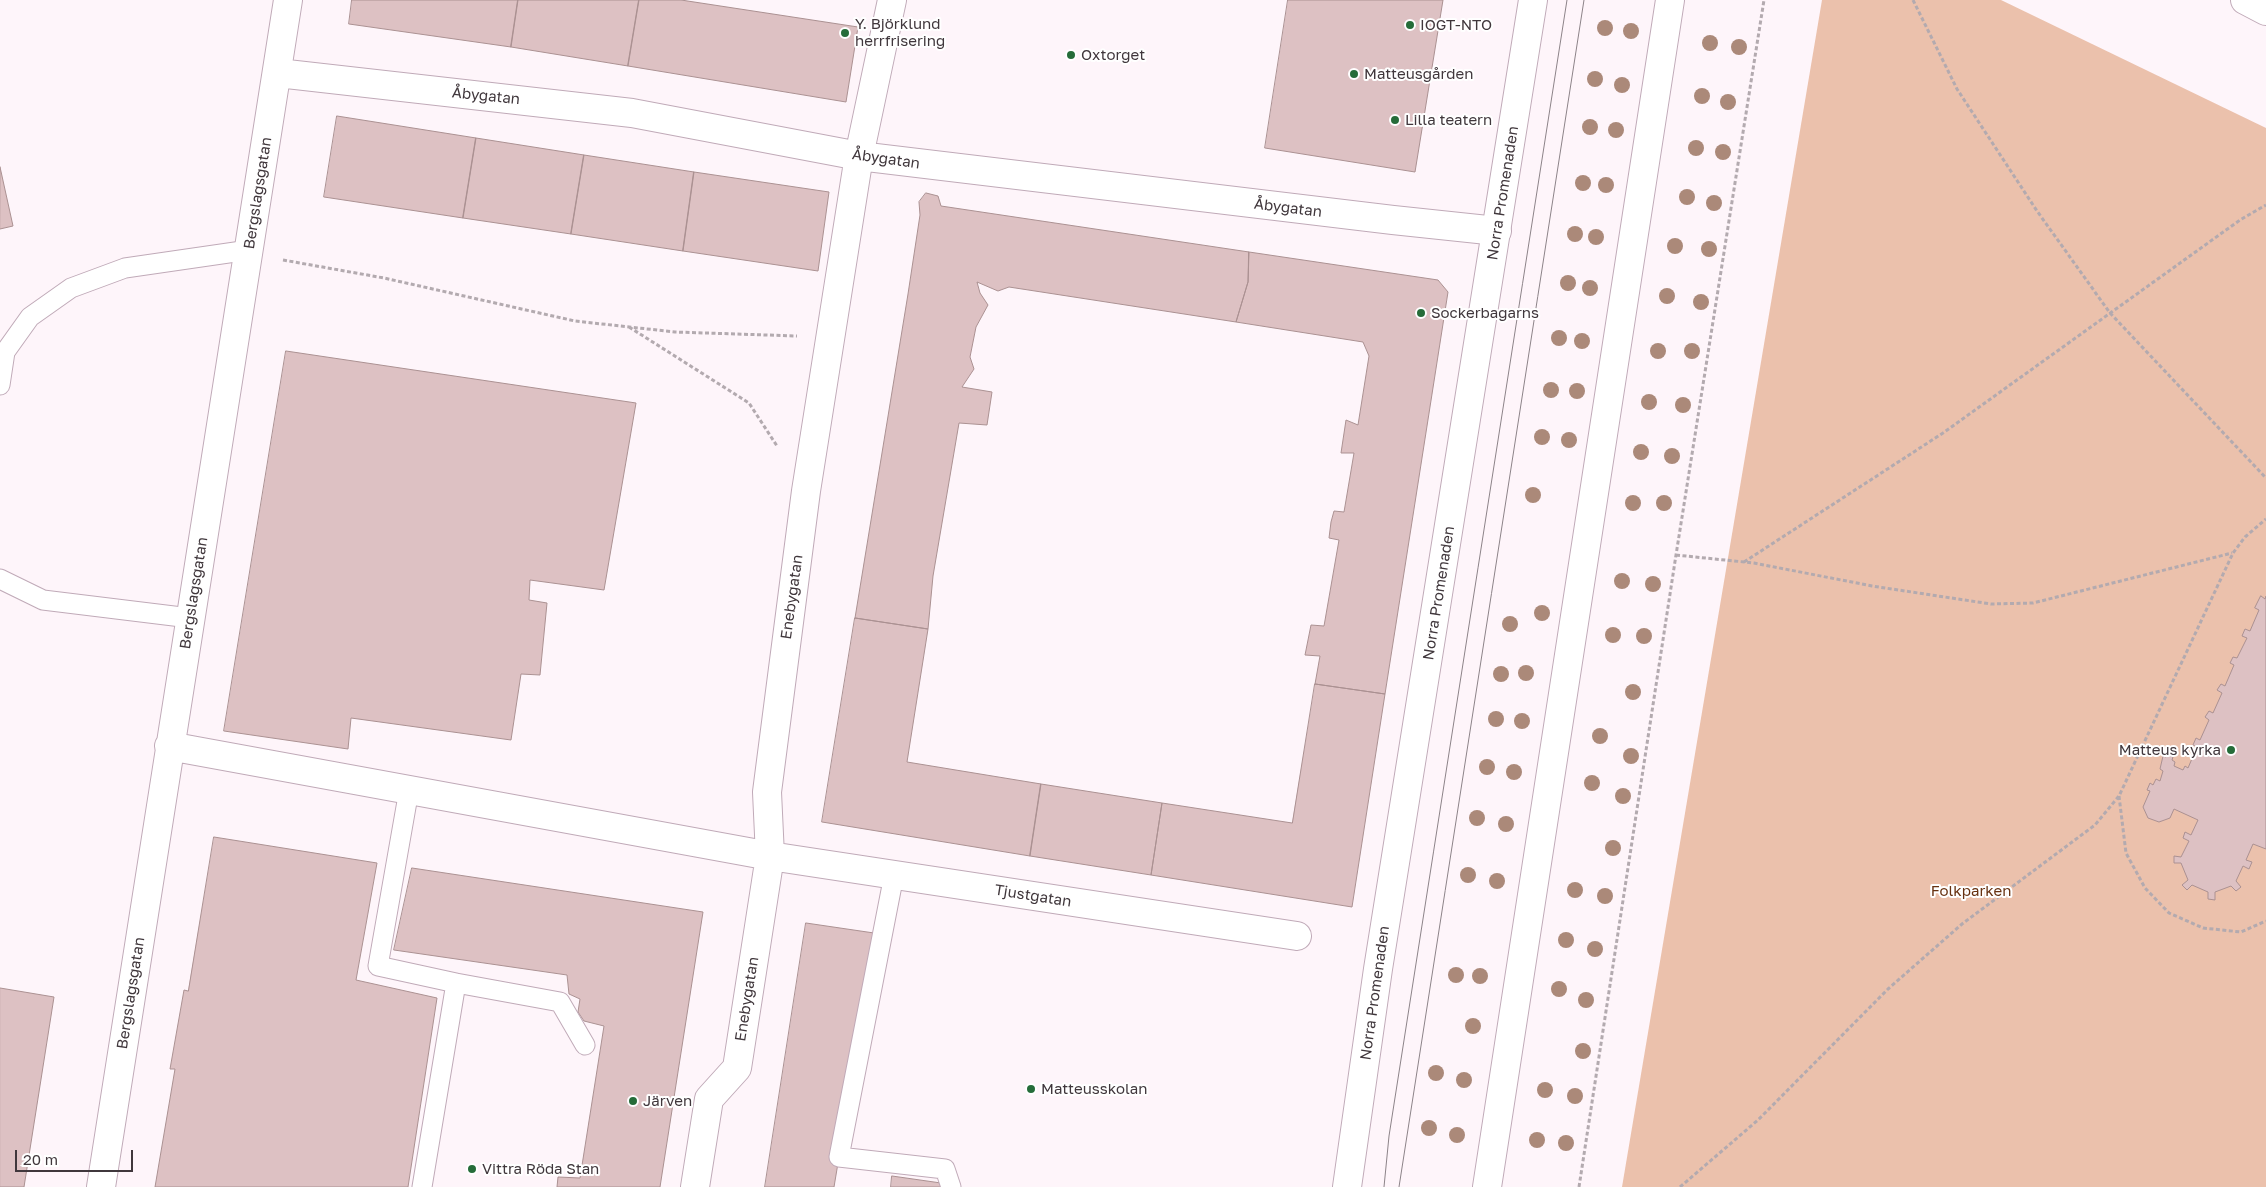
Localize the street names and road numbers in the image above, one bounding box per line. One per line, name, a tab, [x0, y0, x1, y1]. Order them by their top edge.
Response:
street label: Åbygatan	[451, 83, 521, 109]
street label: Norra Promenaden	[1484, 125, 1522, 261]
street label: Bergslagsgatan	[240, 136, 276, 250]
street label: Åbygatan	[851, 145, 921, 173]
street label: Åbygatan	[1253, 195, 1323, 221]
street label: Norra Promenaden	[1420, 525, 1458, 661]
street label: Bergslagsgatan	[176, 536, 212, 650]
street label: Enebygatan	[777, 553, 807, 641]
street label: Tjustgatan	[993, 881, 1073, 911]
street label: Norra Promenaden	[1357, 925, 1393, 1061]
street label: Bergslagsgatan	[113, 936, 149, 1050]
street label: Enebygatan	[731, 955, 763, 1043]

